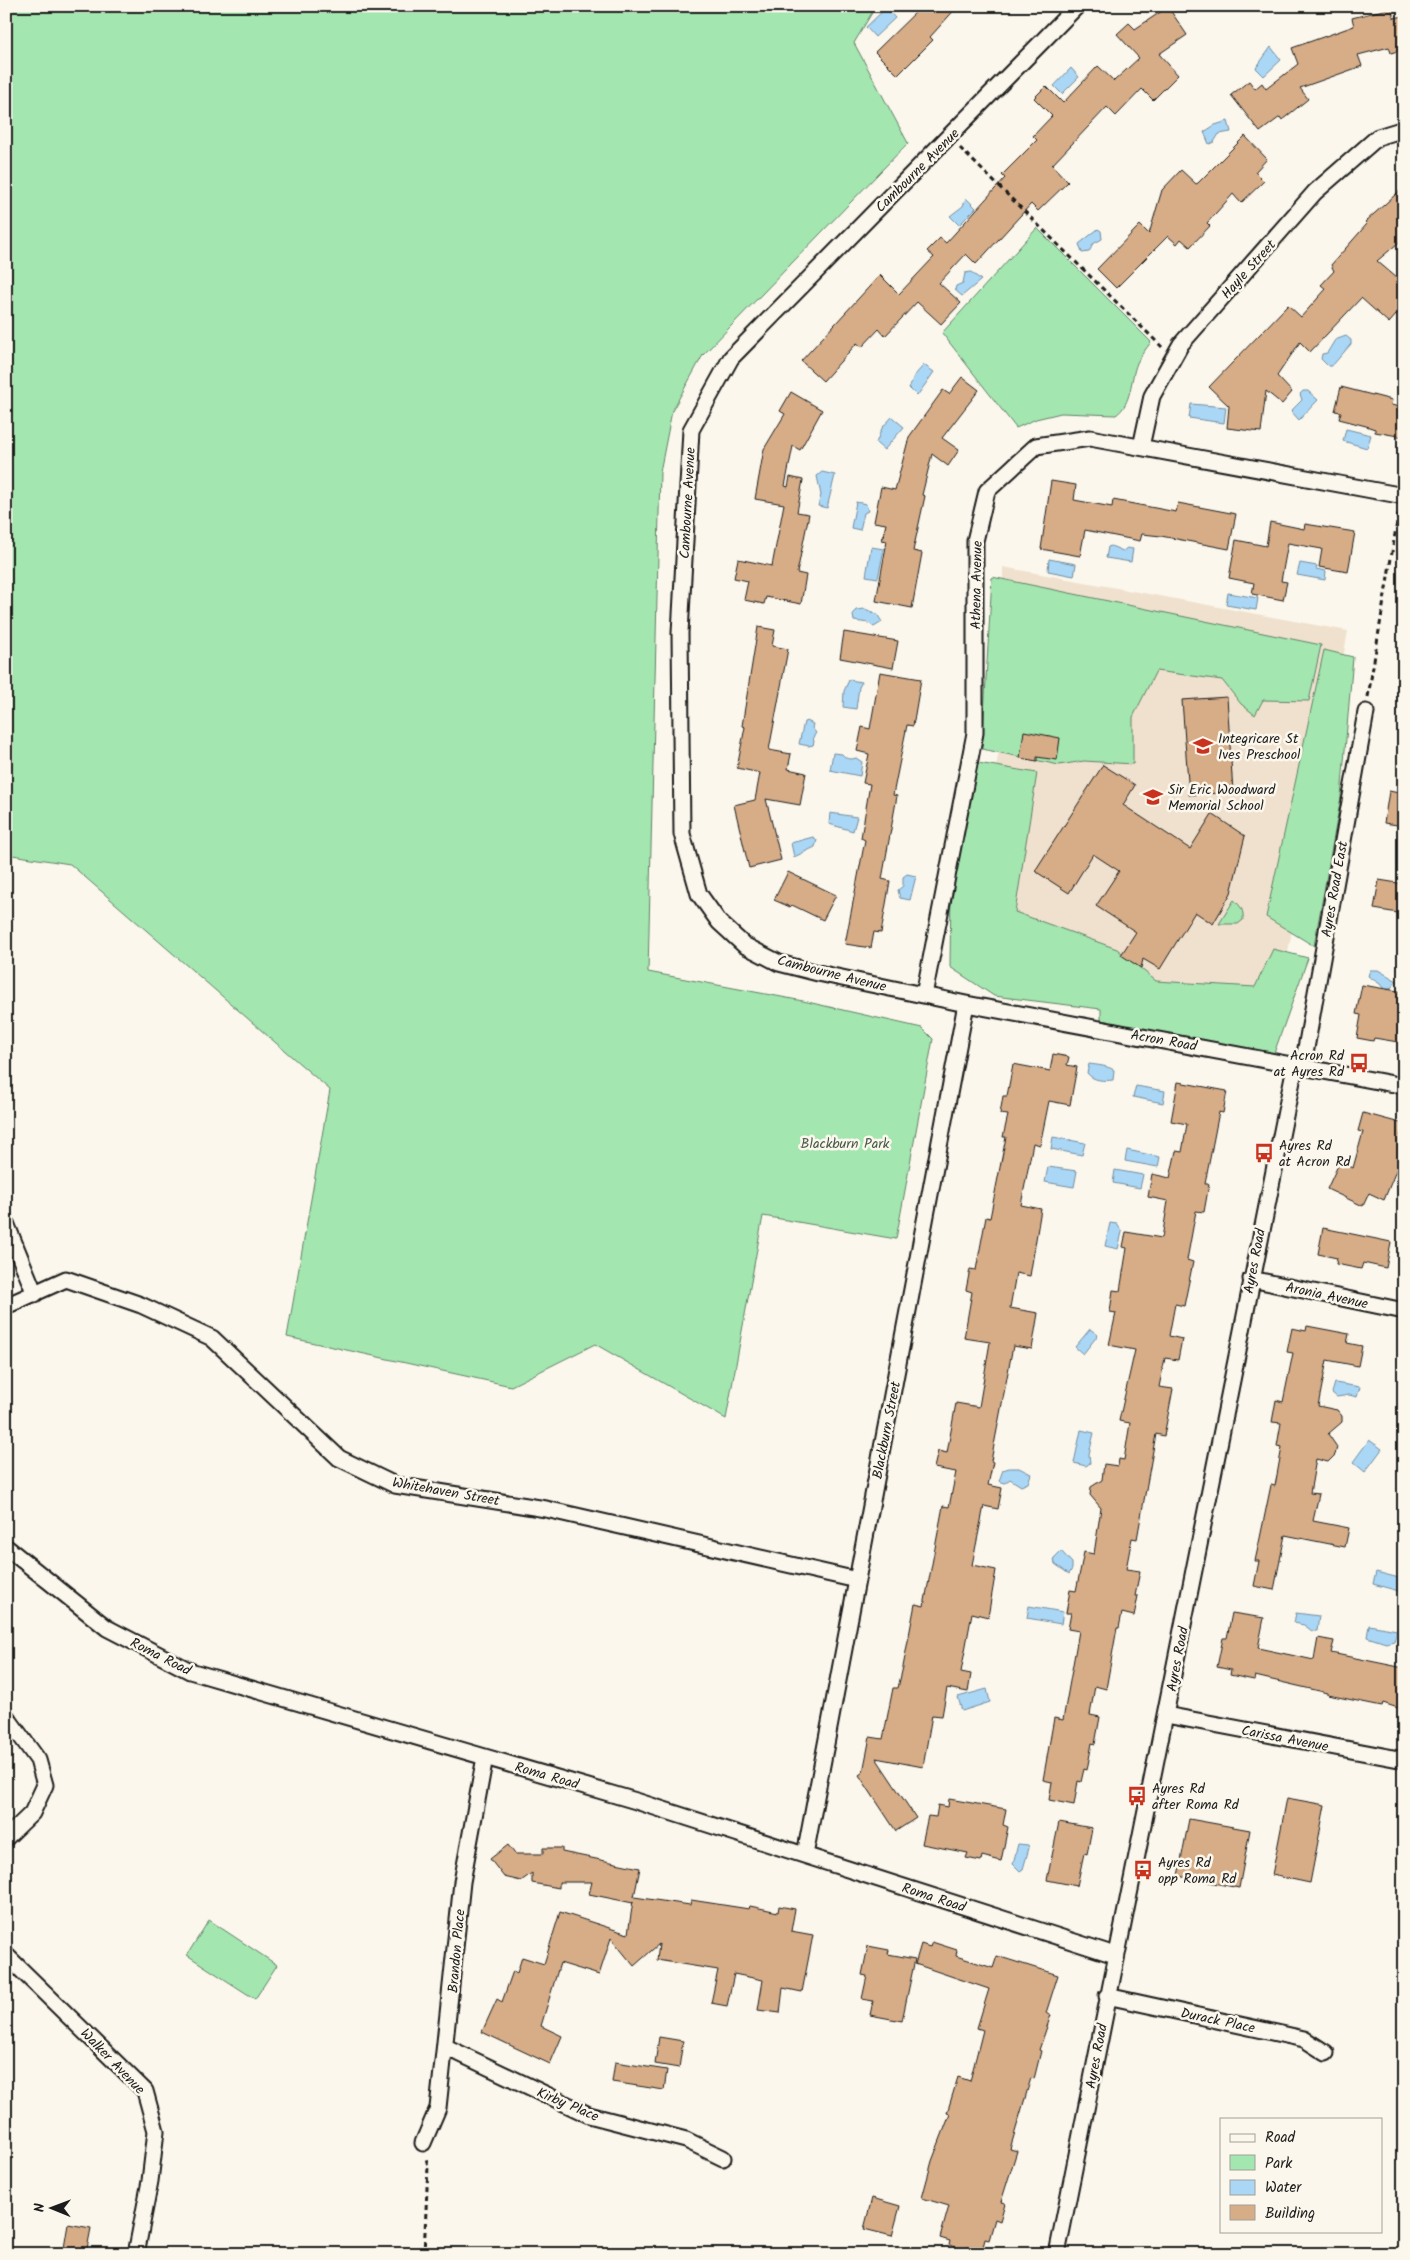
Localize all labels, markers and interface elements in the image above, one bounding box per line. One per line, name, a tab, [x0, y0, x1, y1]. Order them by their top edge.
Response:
street label: Cambourne Avenue	[870, 123, 965, 218]
street label: Hayle Street	[1216, 235, 1282, 304]
street label: Cambourne Avenue	[674, 446, 702, 559]
street label: Athena Avenue	[965, 540, 989, 629]
place label: Integricare St Ives Preschool	[1218, 728, 1301, 766]
school or university icon: Integricare St Ives Preschool	[1192, 735, 1214, 757]
place label: Sir Eric Woodward Memorial School	[1168, 779, 1276, 817]
school or university icon: Sir Eric Woodward Memorial School	[1142, 786, 1164, 808]
street label: Ayres Road East	[1316, 839, 1354, 939]
street label: Cambourne Avenue	[775, 950, 889, 998]
street label: Acron Road	[1129, 1024, 1200, 1058]
place label: Acron Rd at Ayres Rd	[1274, 1045, 1345, 1083]
bus stop icon: Acron Rd at Ayres Rd	[1348, 1052, 1370, 1074]
park label: Blackburn Park	[801, 1133, 890, 1155]
place label: Ayres Rd at Acron Rd	[1279, 1135, 1352, 1173]
bus stop icon: Ayres Rd at Acron Rd	[1253, 1142, 1275, 1164]
street label: Ayres Road	[1238, 1226, 1272, 1296]
street label: Aronia Avenue	[1284, 1277, 1371, 1316]
street label: Blackburn Street	[867, 1379, 907, 1481]
street label: Whitehaven Street	[391, 1472, 502, 1512]
street label: Ayres Road	[1161, 1624, 1195, 1694]
street label: Roma Road	[126, 1632, 196, 1682]
street label: Carissa Avenue	[1239, 1720, 1331, 1758]
street label: Roma Road	[512, 1756, 582, 1796]
place label: Ayres Rd after Roma Rd	[1152, 1778, 1240, 1816]
bus stop icon: Ayres Rd after Roma Rd	[1126, 1785, 1148, 1807]
place label: Ayres Rd opp Roma Rd	[1158, 1852, 1237, 1890]
bus stop icon: Ayres Rd opp Roma Rd	[1132, 1859, 1154, 1881]
street label: Roma Road	[899, 1877, 969, 1919]
street label: Brandon Place	[442, 1908, 472, 1994]
street label: Durack Place	[1179, 2002, 1258, 2040]
street label: Ayres Road	[1080, 2021, 1114, 2091]
street label: Walker Avenue	[75, 2023, 150, 2101]
street label: Kirby Place	[533, 2082, 603, 2128]
legend	[1220, 2118, 1382, 2232]
text: Road	[1265, 2126, 1296, 2150]
text: Park	[1265, 2152, 1293, 2176]
text: Water	[1265, 2176, 1302, 2200]
north arrow	[28, 2182, 78, 2232]
text: Building	[1265, 2202, 1315, 2226]
text: N	[29, 2203, 51, 2212]

